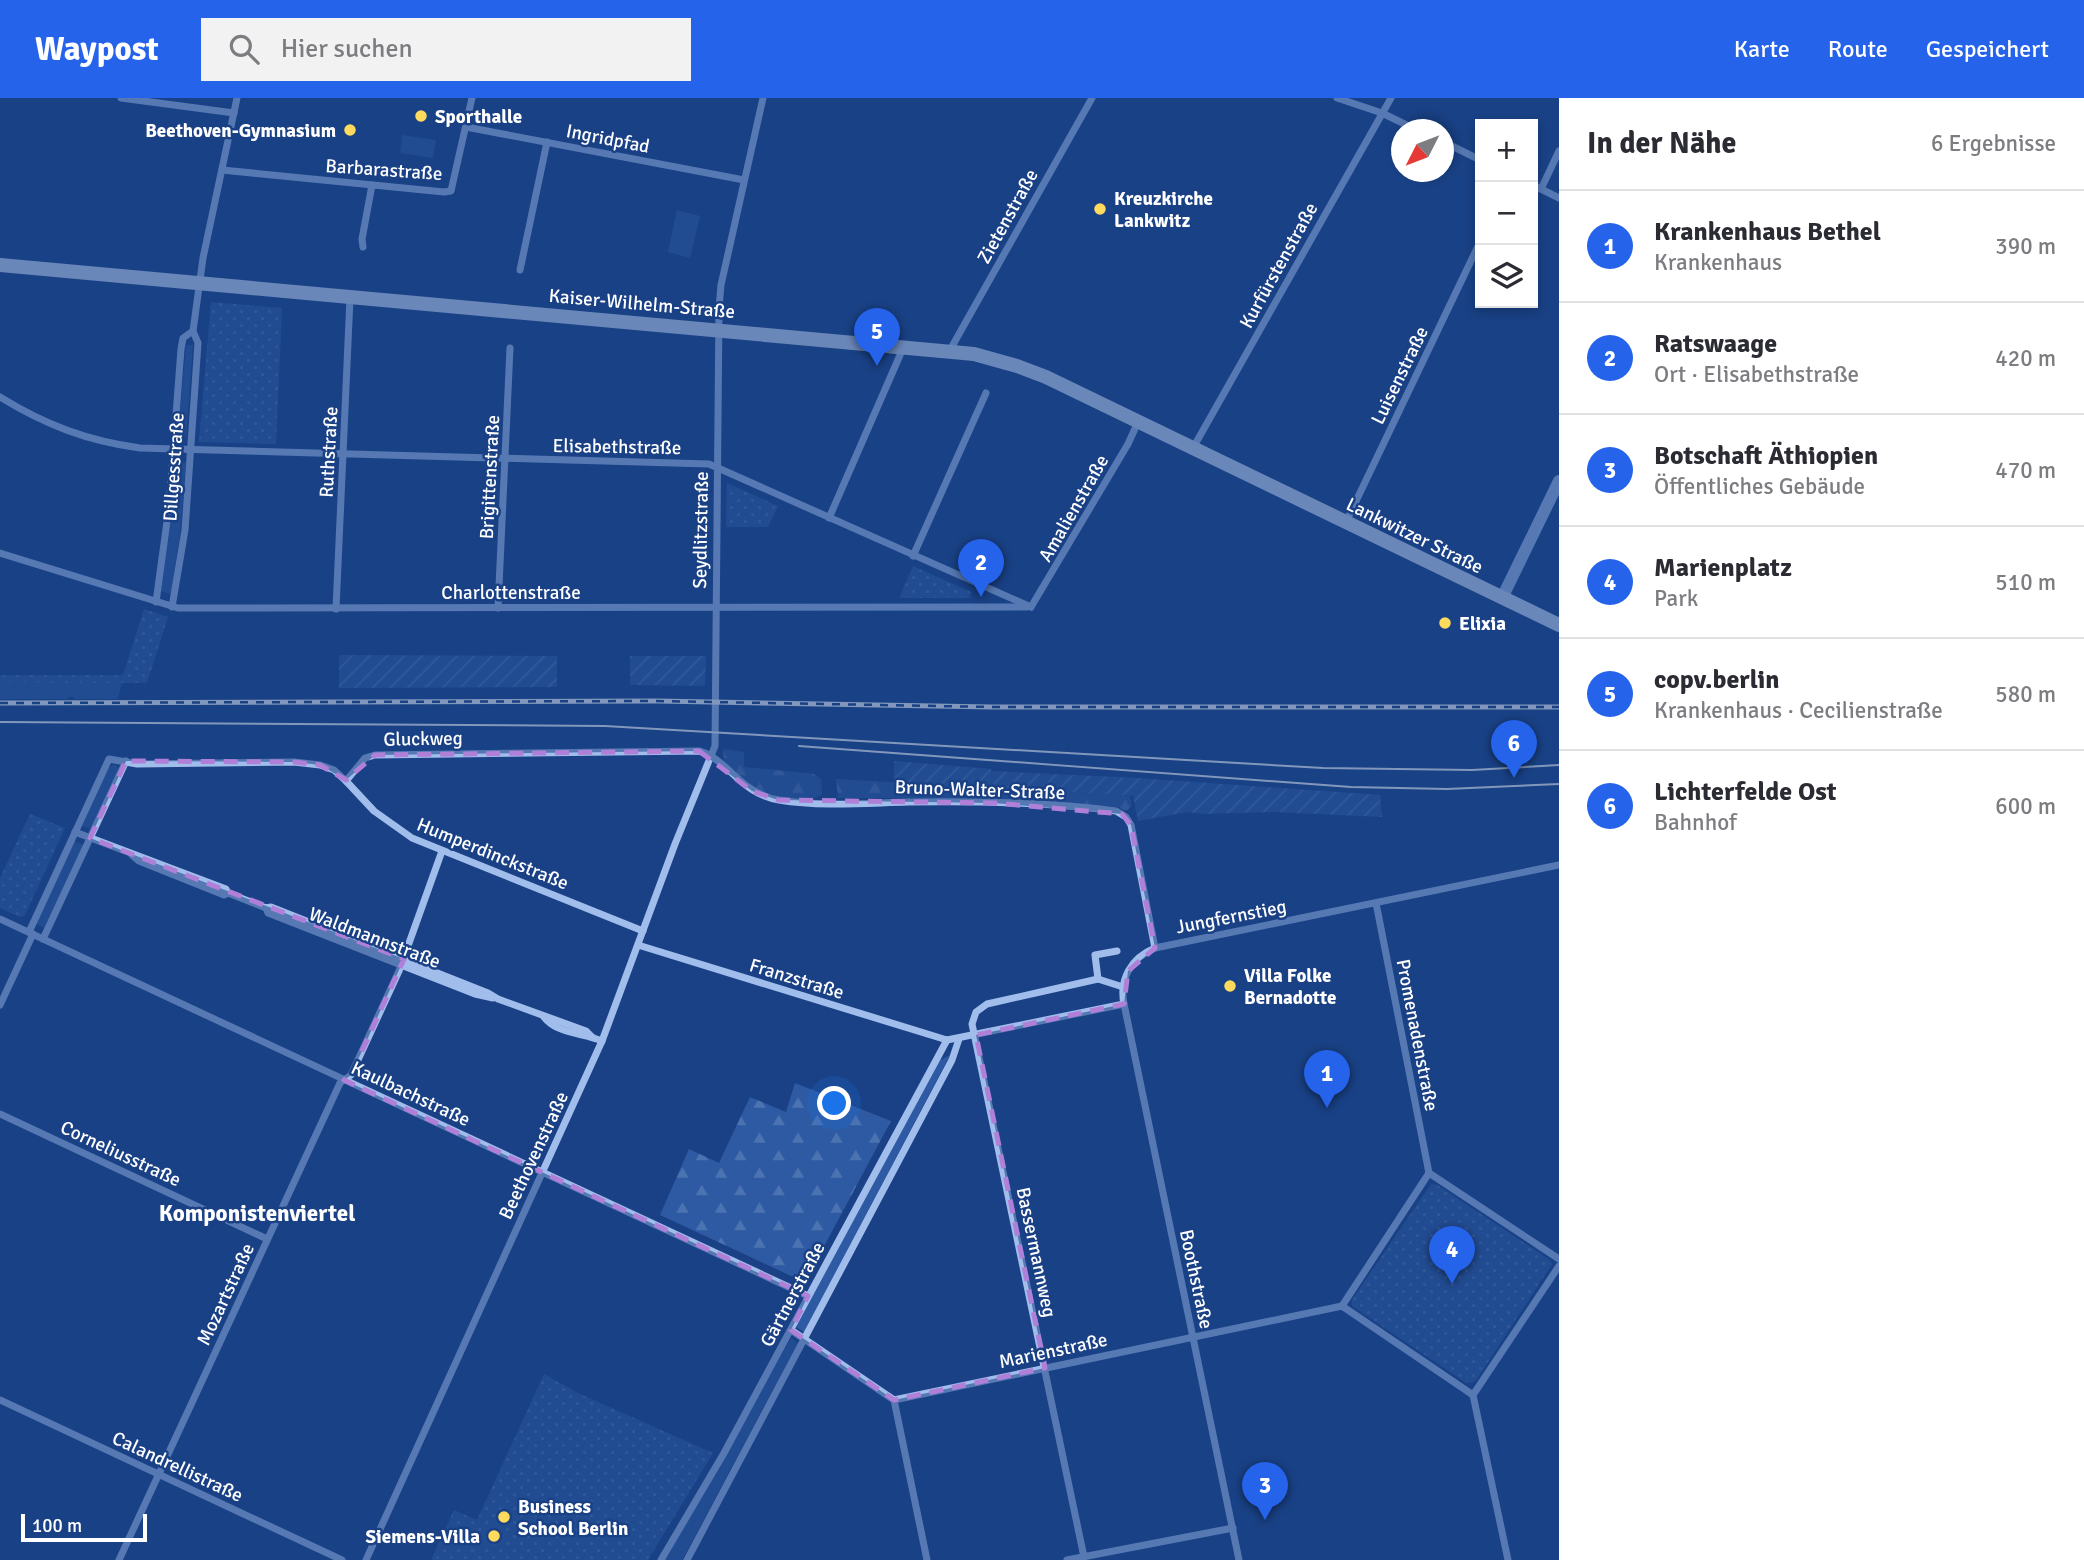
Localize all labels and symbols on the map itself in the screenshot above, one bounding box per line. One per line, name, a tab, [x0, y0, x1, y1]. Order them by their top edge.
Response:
place label: Sporthalle	[435, 105, 522, 129]
marker: Sporthalle	[413, 108, 429, 124]
place label: Beethoven-Gymnasium	[145, 119, 336, 143]
street label: Ingridpfad	[564, 119, 652, 159]
north arrow	[1391, 119, 1454, 182]
marker: Beethoven-Gymnasium	[342, 122, 358, 138]
street label: Barbarastraße	[325, 154, 443, 186]
street label: Zietenstraße	[972, 165, 1044, 268]
place label: Kreuzkirche Lankwitz	[1114, 187, 1213, 233]
street label: Kurfürstenstraße	[1234, 198, 1323, 333]
marker: Kreuzkirche Lankwitz	[1092, 201, 1108, 217]
street label: Kaiser-Wilhelm-Straße	[548, 284, 736, 324]
pin: 5	[854, 308, 900, 366]
street label: Luisenstraße	[1366, 323, 1434, 428]
street label: Ruthstraße	[315, 406, 343, 498]
street label: Dillgesstraße	[158, 412, 190, 522]
street label: Brigittenstraße	[475, 414, 505, 540]
street label: Elisabethstraße	[552, 434, 682, 460]
street label: Amalienstraße	[1034, 451, 1114, 566]
street label: Seydlitzstraße	[688, 471, 714, 589]
street label: Lankwitzer Straße	[1342, 492, 1487, 579]
pin: 2	[958, 539, 1004, 597]
street label: Charlottenstraße	[441, 581, 581, 605]
place label: Elixia	[1459, 612, 1506, 636]
marker: Elixia	[1437, 615, 1453, 631]
pin: 6	[1491, 720, 1537, 778]
street label: Gluckweg	[383, 726, 463, 752]
street label: Bruno-Walter-Straße	[894, 775, 1066, 805]
street label: Humperdinckstraße	[413, 813, 572, 895]
street label: Jungfernstieg	[1174, 895, 1289, 939]
street label: Waldmannstraße	[305, 902, 444, 974]
street label: Franzstraße	[746, 953, 847, 1005]
street label: Promenadenstraße	[1391, 957, 1444, 1113]
place label: Villa Folke Bernadotte	[1244, 964, 1336, 1010]
marker: Villa Folke Bernadotte	[1222, 978, 1238, 994]
pin: 1	[1304, 1050, 1350, 1108]
street label: Kaulbachstraße	[347, 1056, 474, 1132]
your location	[817, 1086, 851, 1120]
street label: Beethovenstraße	[494, 1088, 574, 1223]
street label: Corneliusstraße	[56, 1115, 185, 1192]
street label: Bassermannweg	[1011, 1185, 1062, 1320]
district label: Komponistenviertel	[159, 1199, 355, 1228]
pin: 4	[1429, 1226, 1475, 1284]
street label: Boothstraße	[1174, 1227, 1218, 1331]
street label: Gärtnerstraße	[755, 1238, 831, 1351]
street label: Mozartstraße	[192, 1240, 260, 1349]
street label: Marienstraße	[997, 1328, 1110, 1374]
street label: Calandrellistraße	[108, 1426, 247, 1508]
pin: 3	[1242, 1462, 1288, 1520]
place label: Business School Berlin	[518, 1495, 628, 1541]
marker: Business School Berlin	[496, 1509, 512, 1525]
scale bar	[21, 1511, 147, 1543]
place label: Siemens-Villa	[365, 1525, 480, 1549]
marker: Siemens-Villa	[486, 1528, 502, 1544]

